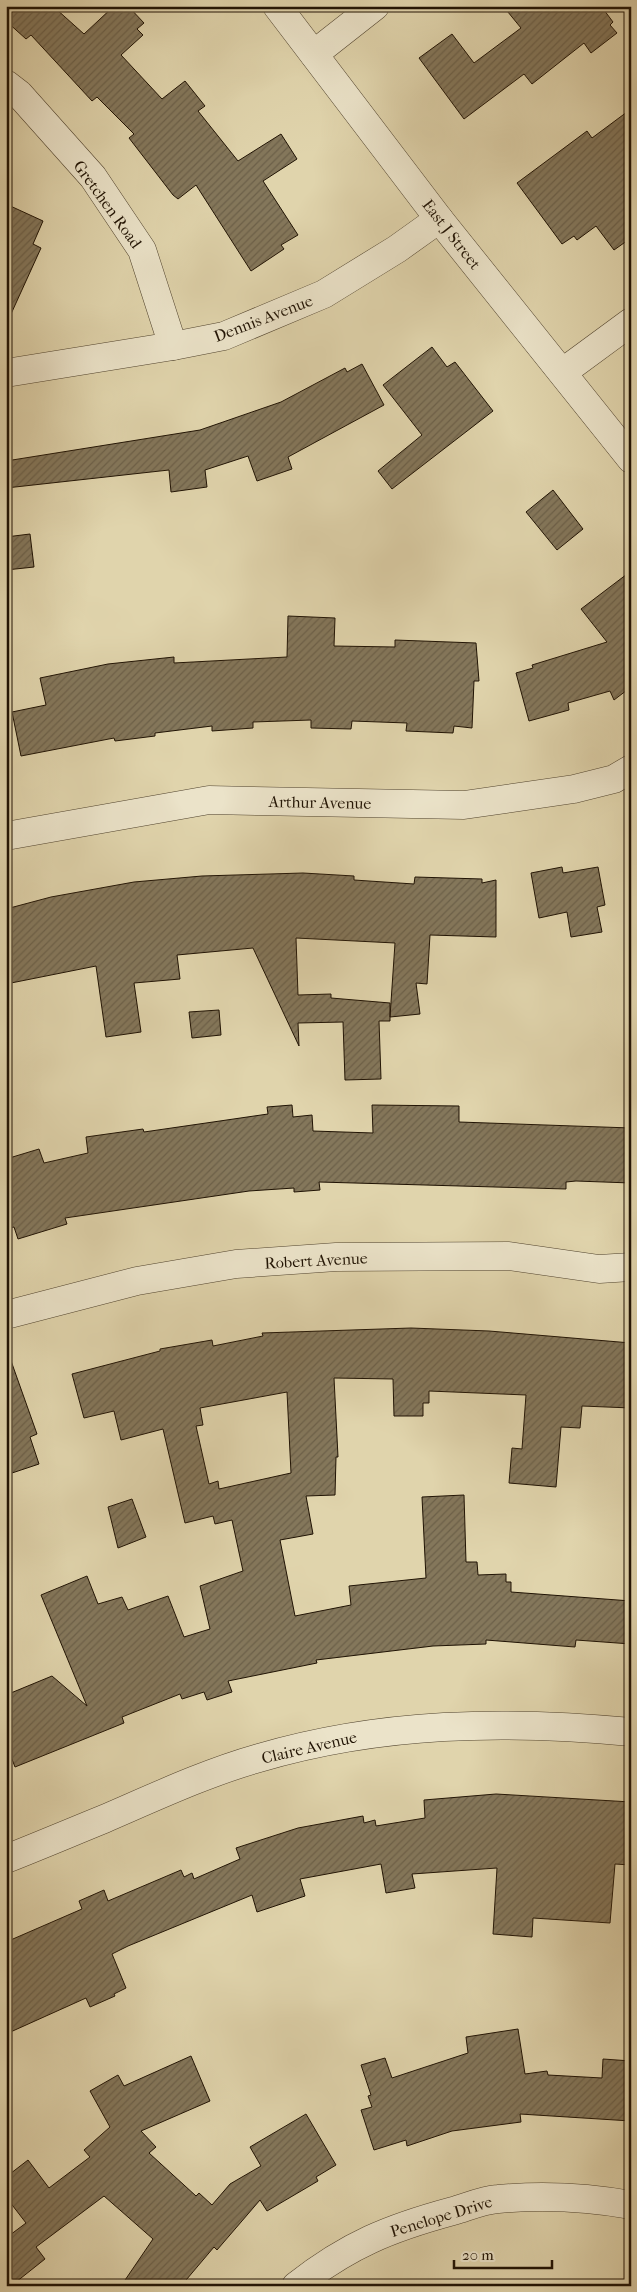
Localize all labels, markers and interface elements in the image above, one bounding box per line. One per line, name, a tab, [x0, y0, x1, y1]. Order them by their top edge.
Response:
street label: Gretchen Road	[69, 157, 146, 252]
street label: East J Street	[418, 195, 485, 273]
street label: Dennis Avenue	[211, 291, 315, 346]
street label: Arthur Avenue	[267, 792, 372, 813]
street label: Robert Avenue	[264, 1248, 368, 1273]
street label: Claire Avenue	[260, 1727, 359, 1768]
street label: Penelope Drive	[388, 2192, 495, 2241]
scale bar	[454, 2237, 552, 2269]
text: 20 m	[462, 2246, 494, 2264]

